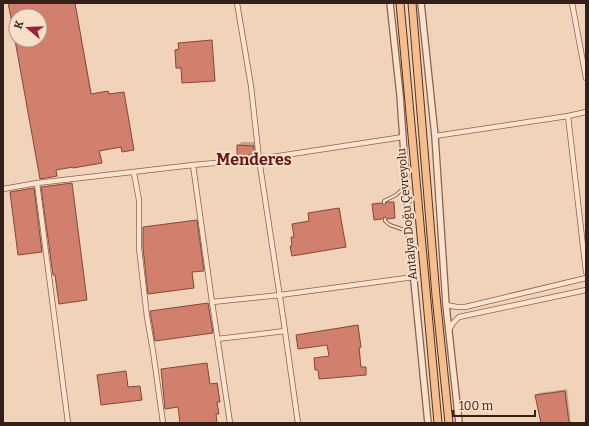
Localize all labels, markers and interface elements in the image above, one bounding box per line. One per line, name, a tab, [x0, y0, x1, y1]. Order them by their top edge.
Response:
north arrow	[8, 8, 48, 48]
text: K	[12, 19, 26, 31]
street label: Antalya Doğu Çevreyolu	[394, 147, 420, 280]
district label: Menderes	[216, 150, 292, 169]
scale bar	[453, 392, 535, 418]
text: 100 m	[459, 399, 494, 413]

